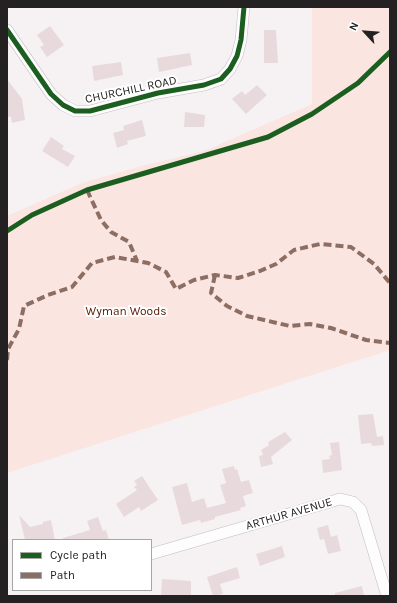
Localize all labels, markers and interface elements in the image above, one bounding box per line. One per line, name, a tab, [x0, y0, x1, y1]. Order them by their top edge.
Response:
north arrow	[345, 12, 385, 52]
text: N	[346, 20, 361, 33]
street label: CHURCHILL ROAD	[84, 73, 178, 107]
park label: Wyman Woods	[85, 305, 167, 319]
street label: ARTHUR AVENUE	[244, 495, 334, 533]
legend	[12, 539, 152, 591]
text: Cycle path	[50, 548, 107, 562]
text: Path	[50, 568, 75, 582]

